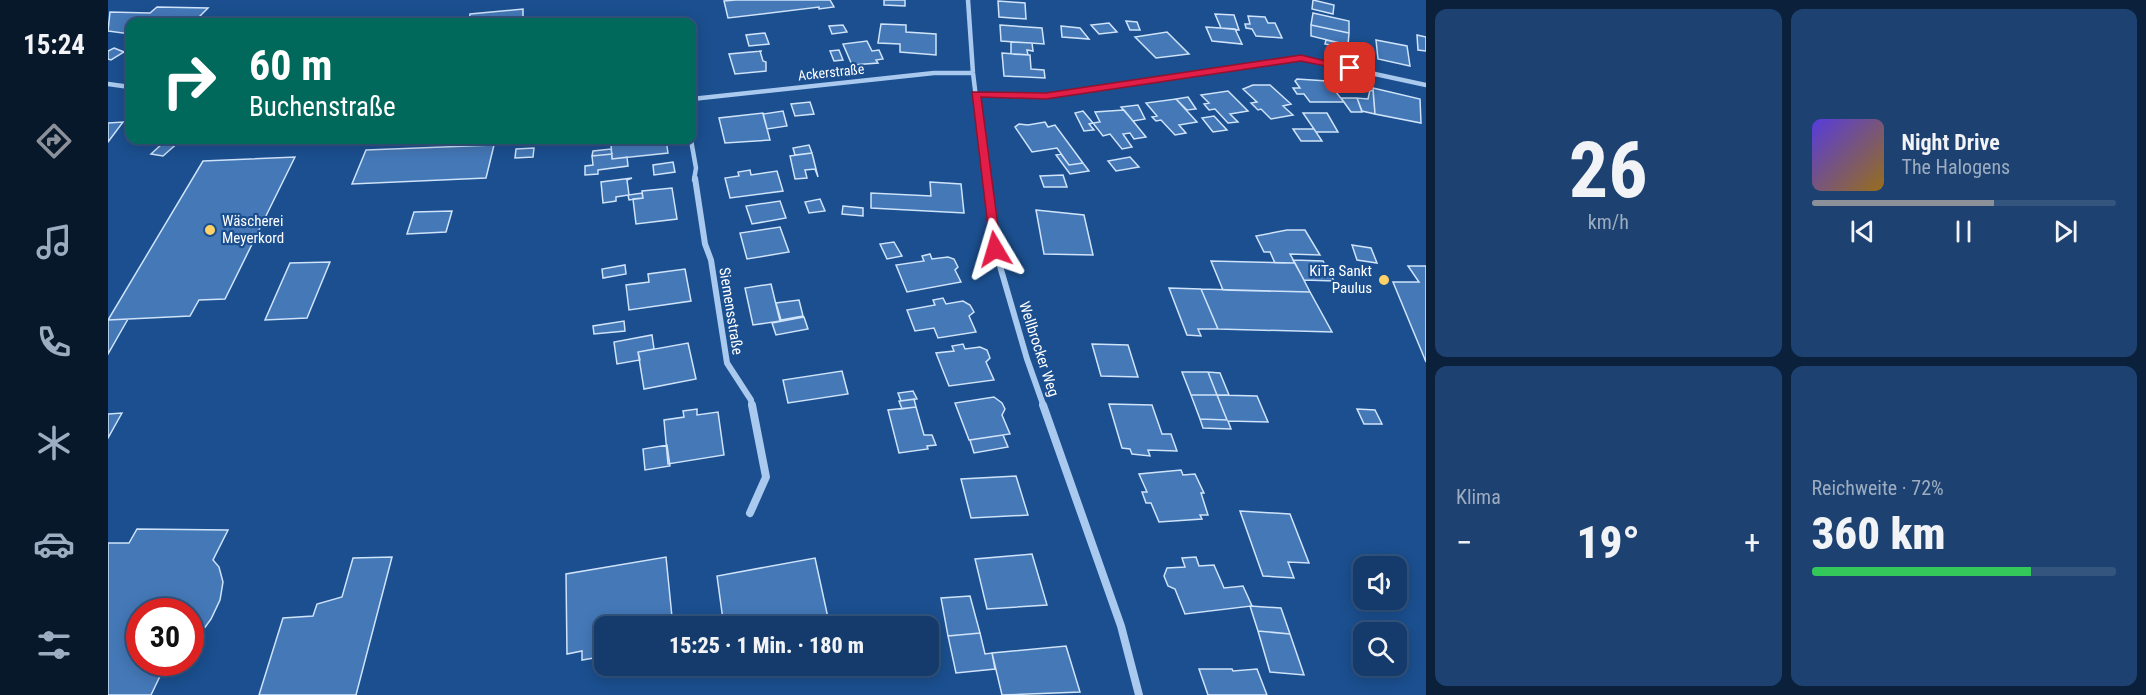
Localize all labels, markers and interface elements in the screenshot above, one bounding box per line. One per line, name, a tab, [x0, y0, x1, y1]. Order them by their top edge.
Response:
text: 15:24	[23, 29, 85, 61]
text: 60 m	[249, 41, 332, 90]
icon: right	[150, 42, 228, 120]
pin	[1324, 42, 1375, 93]
icon: arrive	[1333, 51, 1366, 84]
street label: Ackerstraße	[797, 61, 865, 83]
text: Buchenstraße	[249, 91, 396, 123]
icon: directions	[33, 120, 75, 162]
text: 26	[1569, 125, 1648, 216]
text: Night Drive	[1902, 130, 2000, 155]
text: The Halogens	[1902, 155, 2010, 179]
text: km/h	[1588, 210, 1629, 234]
place label: Wäscherei Meyerkord	[222, 212, 284, 247]
icon: previous	[1846, 215, 1879, 248]
icon: pause	[1947, 215, 1980, 248]
icon: next	[2049, 215, 2082, 248]
position arrow	[963, 217, 1027, 281]
icon: music	[33, 221, 75, 263]
marker: Wäscherei Meyerkord	[203, 223, 217, 237]
place label: KiTa Sankt Paulus	[1309, 262, 1372, 297]
street label: Siemensstraße	[715, 266, 747, 356]
marker: KiTa Sankt Paulus	[1377, 273, 1391, 287]
street label: Wellbrocker Weg	[1015, 299, 1063, 399]
icon: phone	[33, 321, 75, 363]
icon: climate	[33, 422, 75, 464]
text: Reichweite · 72%	[1812, 476, 1944, 500]
text: Klima	[1456, 485, 1501, 509]
text: 360 km	[1812, 507, 1946, 560]
text: 19°	[1577, 516, 1640, 569]
icon: car	[33, 523, 75, 565]
text: −	[1456, 523, 1473, 562]
text: +	[1744, 523, 1761, 562]
map controls	[1353, 556, 1407, 676]
button: sound	[1353, 556, 1407, 610]
speed limit sign: 30	[126, 598, 204, 676]
button: search	[1353, 622, 1407, 676]
icon: filters	[33, 624, 75, 666]
text: 15:25 · 1 Min. · 180 m	[669, 633, 864, 658]

